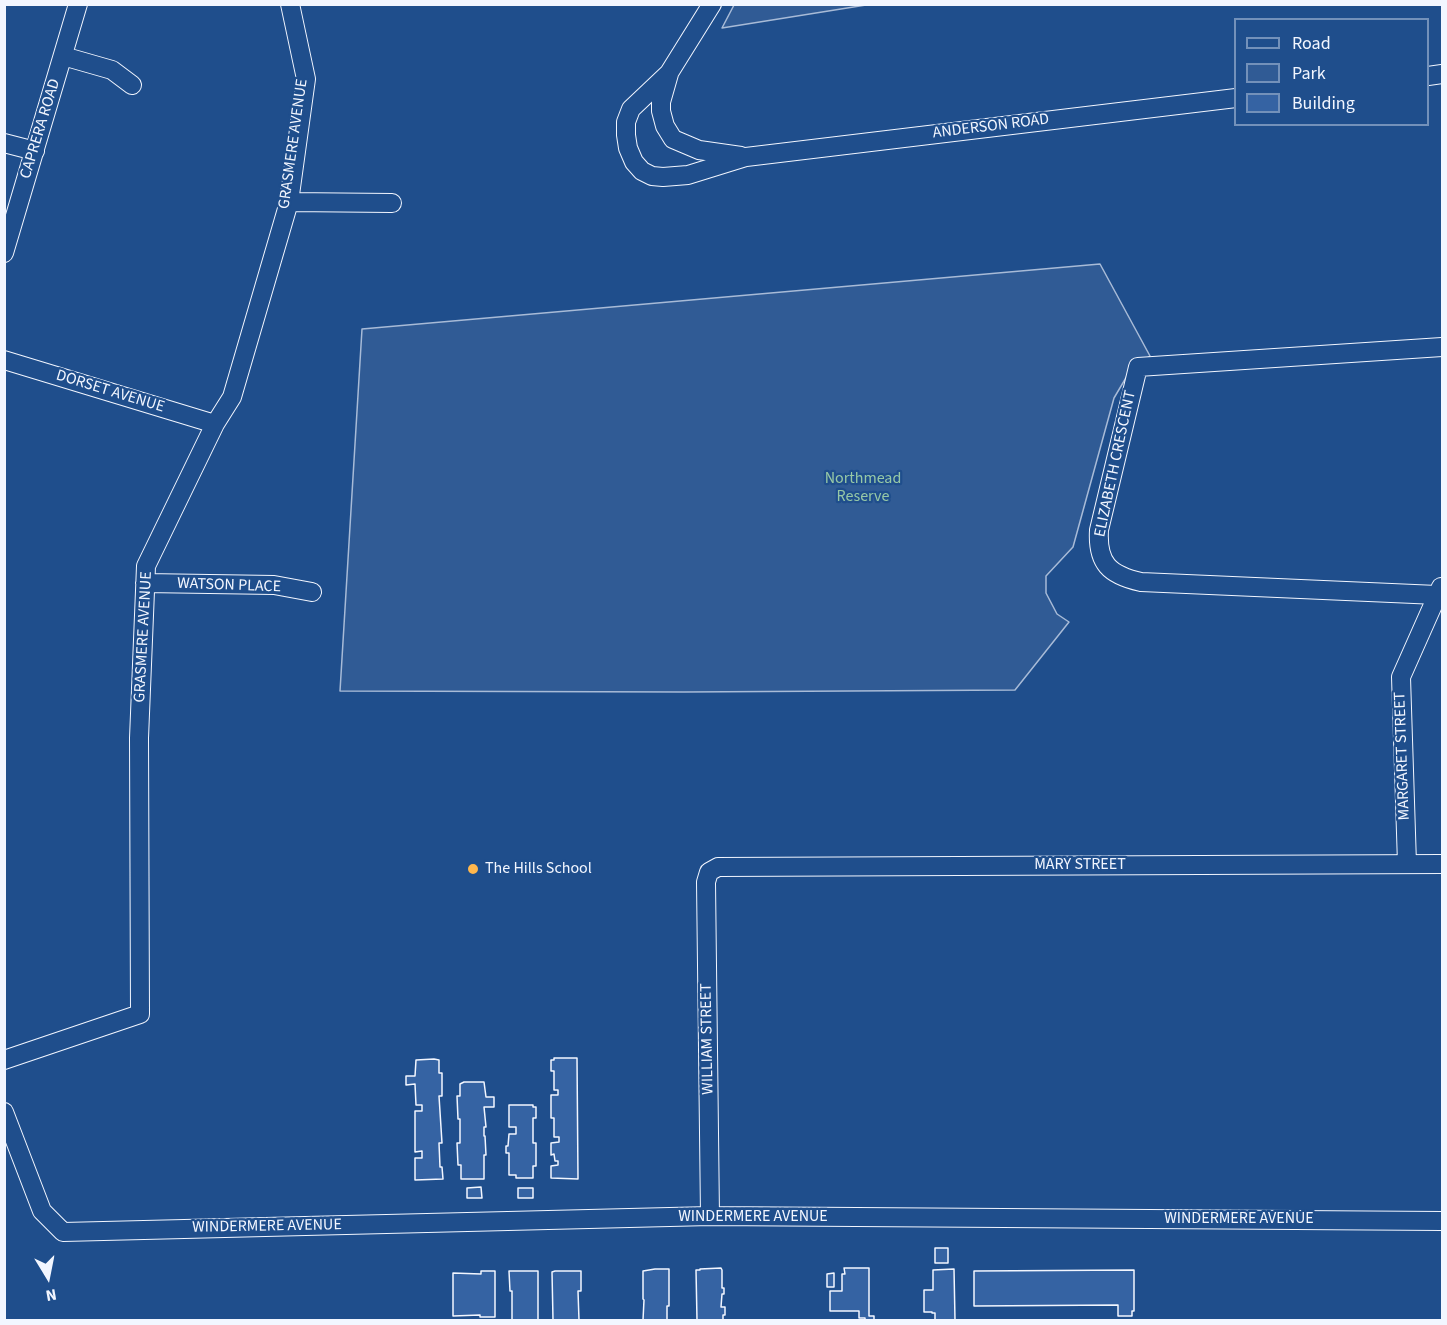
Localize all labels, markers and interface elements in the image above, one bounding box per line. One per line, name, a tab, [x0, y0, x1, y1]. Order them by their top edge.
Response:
legend	[1234, 18, 1429, 126]
text: Road	[1292, 31, 1331, 56]
text: Park	[1292, 61, 1326, 86]
street label: CAPRERA ROAD	[17, 77, 65, 181]
street label: GRASMERE AVENUE	[275, 78, 313, 210]
text: Building	[1292, 91, 1355, 116]
street label: ANDERSON ROAD	[932, 110, 1050, 144]
street label: DORSET AVENUE	[53, 366, 167, 418]
street label: ELIZABETH CRESCENT	[1091, 389, 1141, 539]
park label: Northmead Reserve	[825, 469, 901, 507]
street label: GRASMERE AVENUE	[131, 571, 157, 703]
street label: WATSON PLACE	[177, 575, 281, 597]
street label: MARGARET STREET	[1391, 691, 1415, 821]
street label: MARY STREET	[1034, 855, 1126, 875]
place label: The Hills School	[485, 859, 592, 879]
marker: The Hills School	[466, 862, 480, 876]
street label: WILLIAM STREET	[697, 983, 719, 1095]
street label: WINDERMERE AVENUE	[678, 1207, 828, 1227]
street label: WINDERMERE AVENUE	[1164, 1209, 1314, 1229]
street label: WINDERMERE AVENUE	[192, 1216, 342, 1238]
north arrow	[18, 1247, 78, 1307]
text: N	[44, 1283, 58, 1306]

